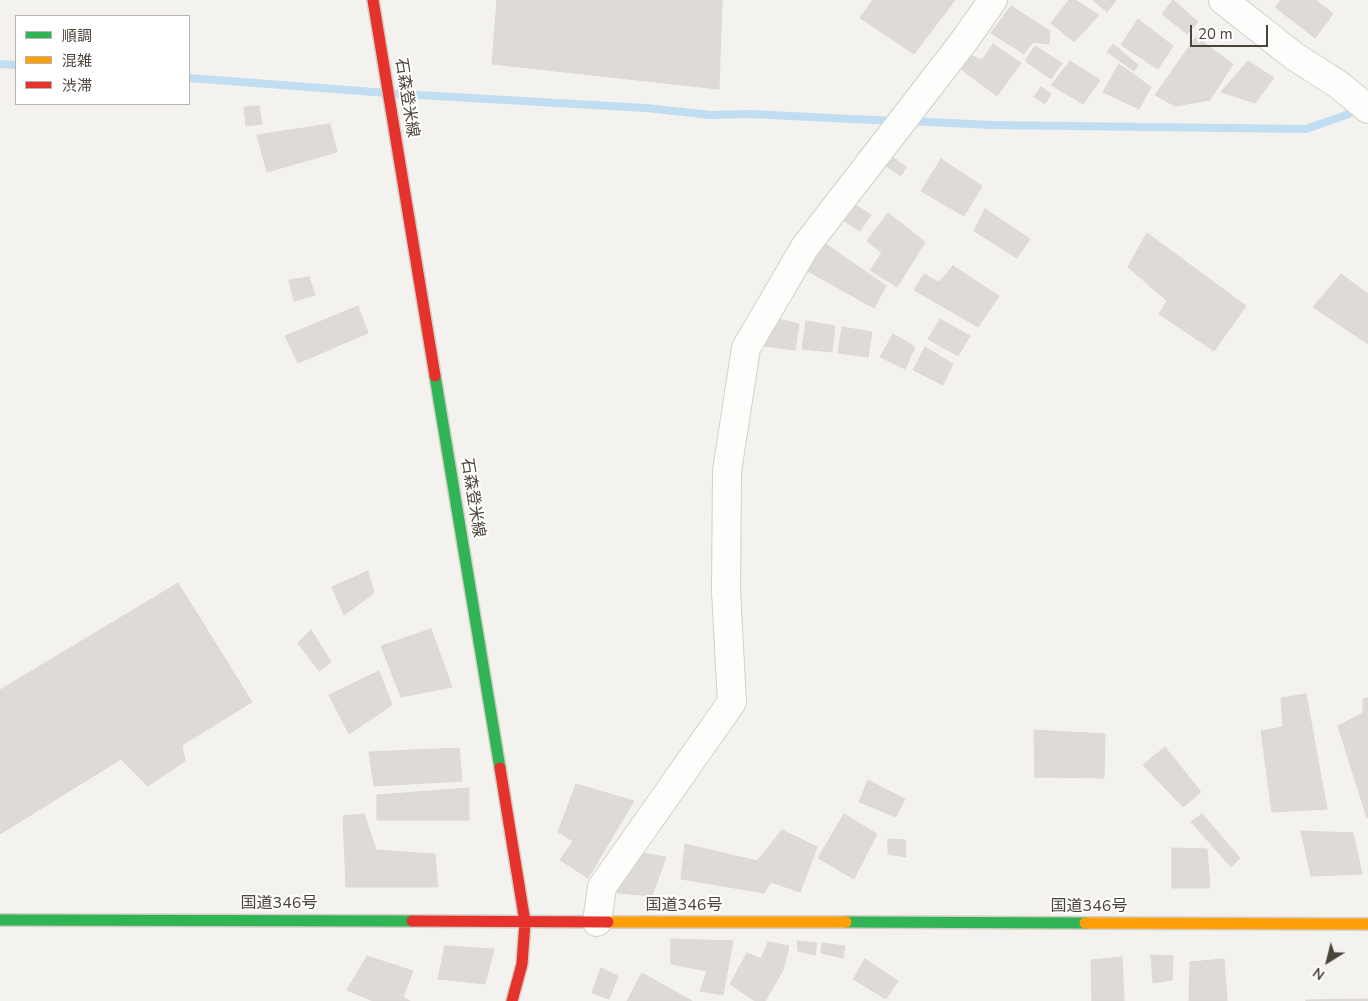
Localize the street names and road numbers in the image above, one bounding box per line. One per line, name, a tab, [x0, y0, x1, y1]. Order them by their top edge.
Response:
street label: 石森登米線	[390, 57, 422, 139]
street label: 石森登米線	[456, 457, 488, 539]
street label: 国道346号	[241, 894, 317, 914]
street label: 国道346号	[646, 896, 722, 916]
street label: 国道346号	[1051, 897, 1127, 917]

